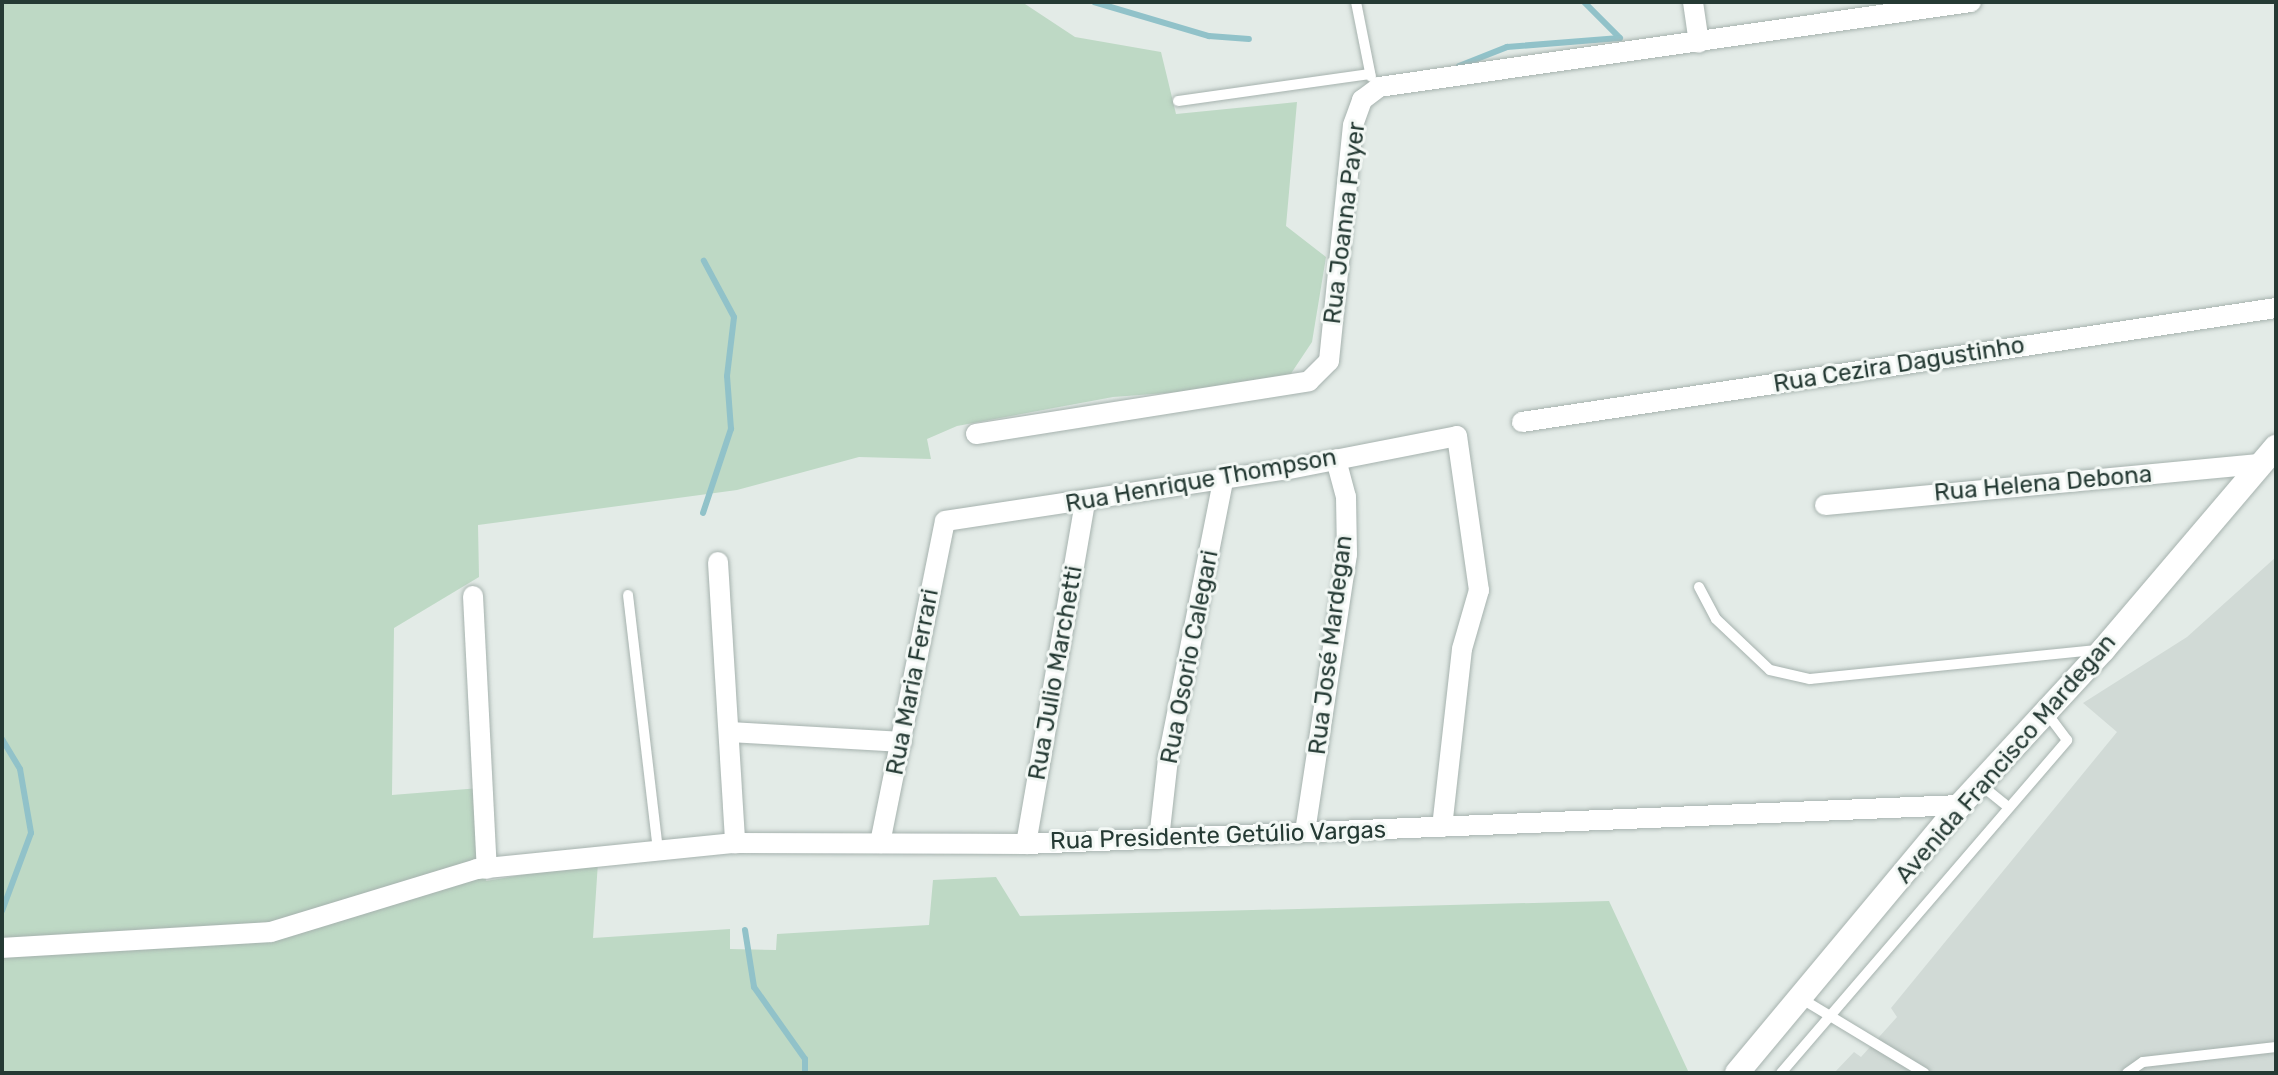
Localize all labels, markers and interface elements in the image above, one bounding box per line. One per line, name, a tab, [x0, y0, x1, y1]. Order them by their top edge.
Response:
street label: Rua Joanna Payer	[1318, 120, 1372, 326]
street label: Rua Cezira Dagustinho	[1771, 331, 2027, 399]
street label: Rua Henrique Thompson	[1063, 443, 1339, 519]
street label: Rua Helena Debona	[1933, 460, 2153, 508]
street label: Rua José Mardegan	[1303, 534, 1359, 756]
street label: Rua Osorio Calegari	[1155, 548, 1225, 766]
street label: Rua Julio Marchetti	[1023, 564, 1089, 782]
street label: Rua Maria Ferrari	[881, 586, 945, 778]
street label: Avenida Francisco Mardegan	[1890, 628, 2122, 890]
street label: Rua Presidente Getúlio Vargas	[1049, 816, 1387, 856]

